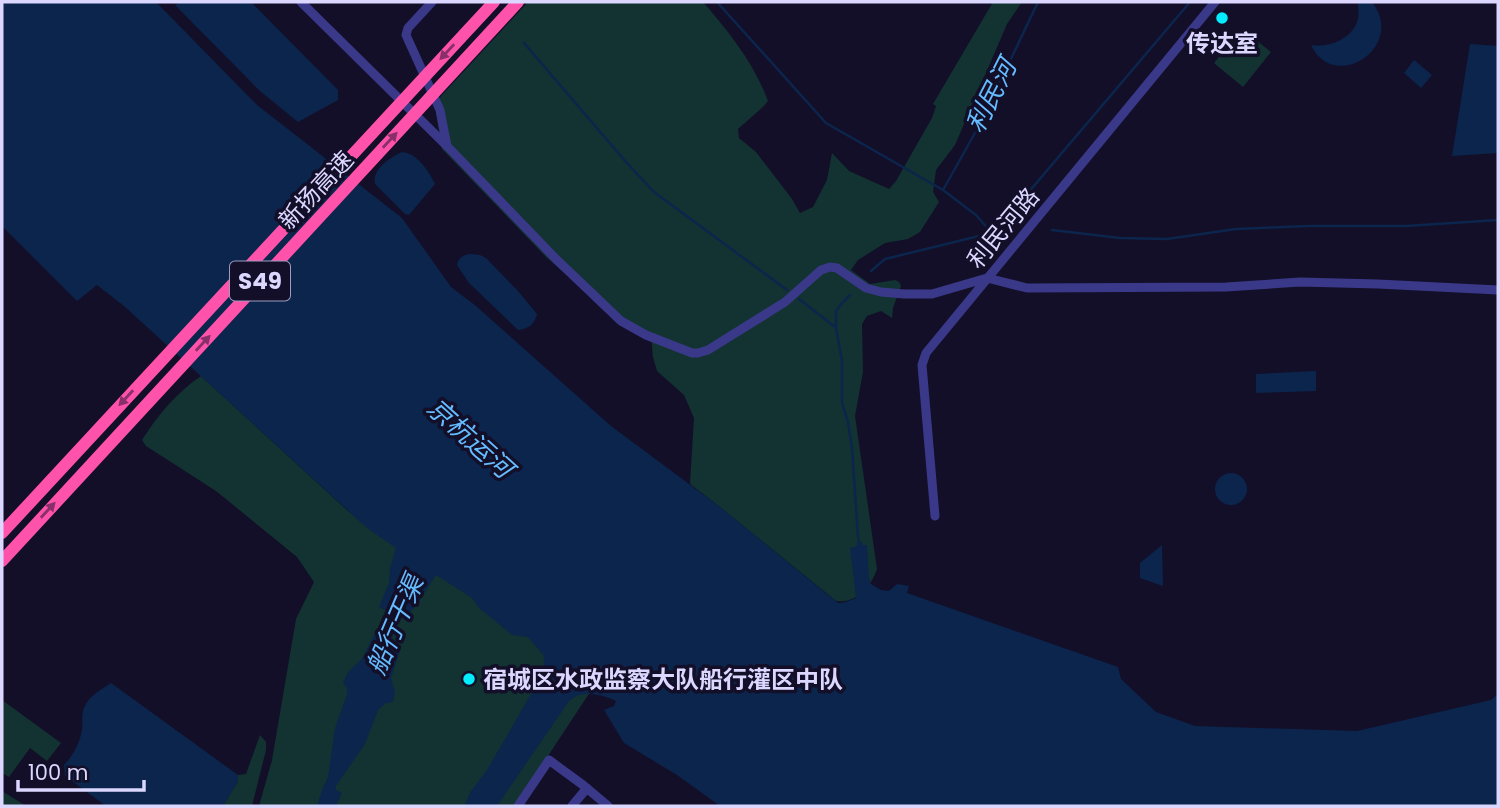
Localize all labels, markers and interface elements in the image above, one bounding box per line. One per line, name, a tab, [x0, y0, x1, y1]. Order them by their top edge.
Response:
marker: 传达室	[1214, 10, 1230, 26]
place label: 传达室	[1186, 27, 1258, 60]
one-way arrow	[440, 43, 456, 60]
water label: 利民河	[957, 49, 1027, 139]
one-way arrow	[382, 132, 398, 149]
street label: 新扬高速	[271, 144, 361, 236]
street label: 利民河路	[960, 181, 1046, 275]
road number: S49	[230, 262, 290, 300]
one-way arrow	[194, 335, 210, 352]
one-way arrow	[118, 389, 134, 407]
water label: 京杭运河	[419, 390, 524, 490]
one-way arrow	[40, 501, 56, 519]
water label: 船行干渠	[358, 566, 433, 680]
place label: 宿城区水政监察大队船行灌区中队	[483, 663, 843, 696]
marker: 宿城区水政监察大队船行灌区中队	[461, 671, 477, 687]
scale bar	[18, 748, 144, 792]
text: 100 m	[28, 758, 88, 787]

